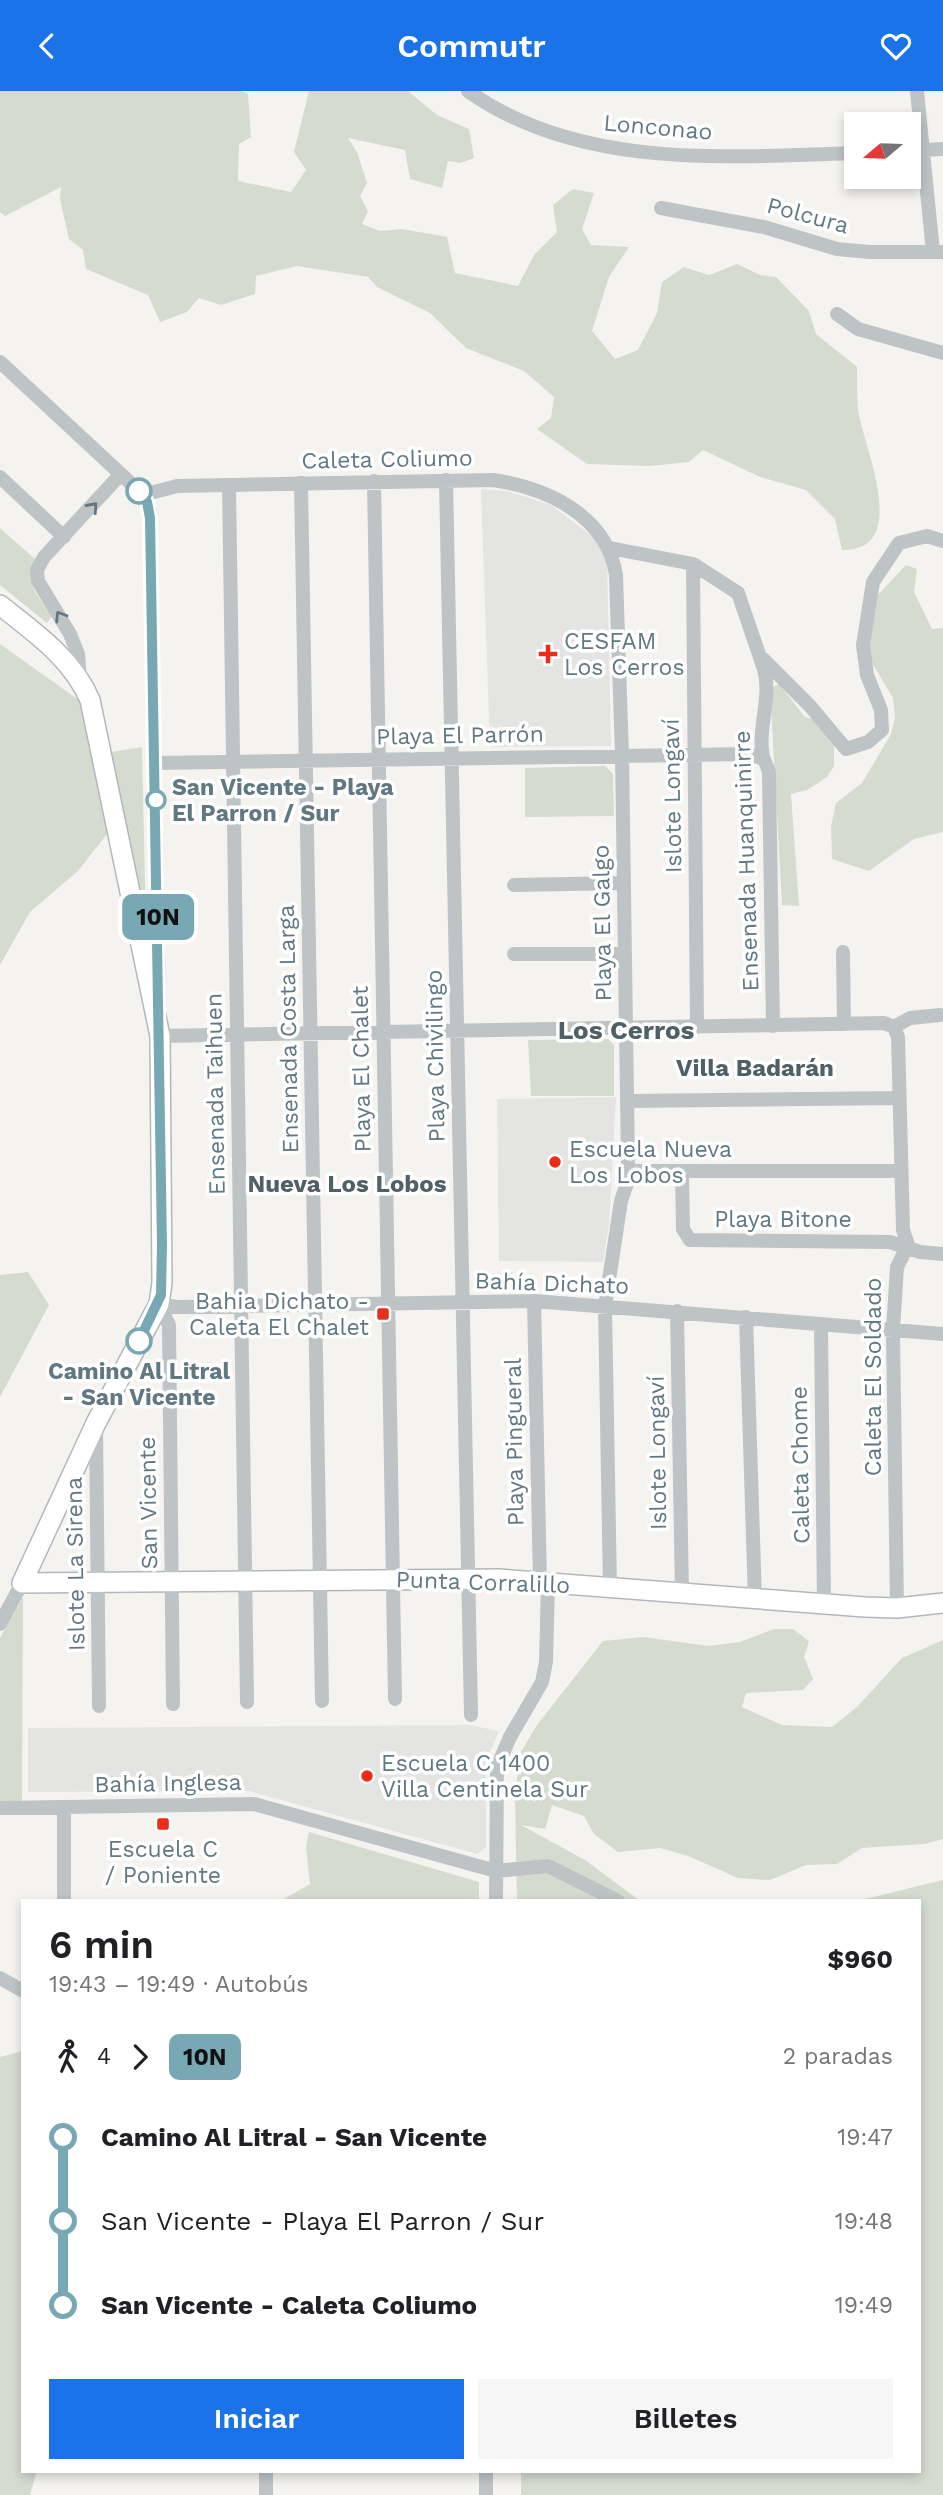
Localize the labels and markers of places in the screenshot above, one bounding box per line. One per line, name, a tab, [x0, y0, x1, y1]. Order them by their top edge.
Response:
unlabelled marker	[126, 478, 152, 504]
place label: CESFAM Los Cerros	[564, 628, 685, 681]
marker: CESFAM Los Cerros	[538, 644, 558, 664]
place label: San Vicente - Playa El Parron / Sur	[172, 774, 394, 827]
marker: San Vicente - Playa El Parron / Sur	[146, 790, 166, 810]
place label: Escuela Nueva Los Lobos	[569, 1136, 732, 1189]
marker: Escuela Nueva Los Lobos	[547, 1154, 563, 1170]
place label: Bahia Dichato - Caleta El Chalet	[189, 1288, 369, 1341]
marker: Bahia Dichato - Caleta El Chalet	[375, 1306, 391, 1322]
marker: Camino Al Litral - San Vicente	[126, 1328, 152, 1354]
place label: Camino Al Litral - San Vicente	[48, 1358, 230, 1411]
place label: Escuela C 1400 Villa Centinela Sur	[381, 1750, 588, 1803]
marker: Escuela C 1400 Villa Centinela Sur	[359, 1768, 375, 1784]
marker: Escuela C / Poniente	[155, 1816, 171, 1832]
place label: Escuela C / Poniente	[105, 1836, 221, 1889]

